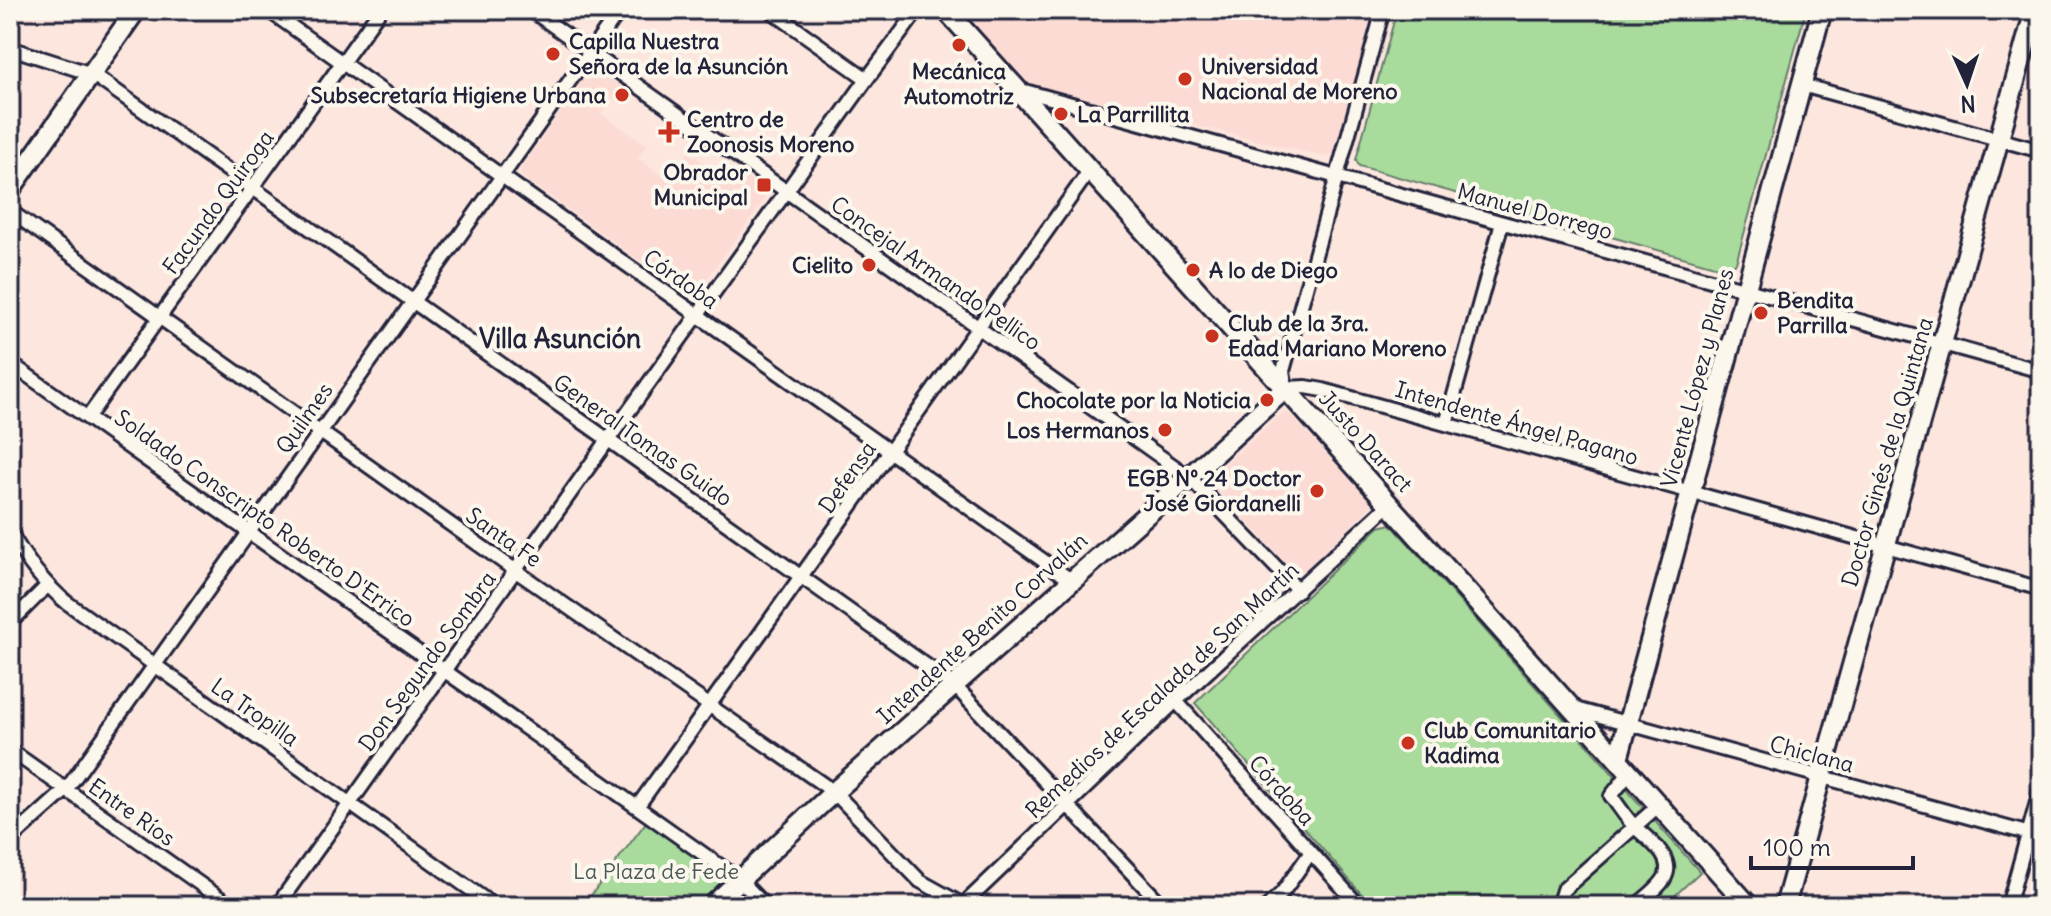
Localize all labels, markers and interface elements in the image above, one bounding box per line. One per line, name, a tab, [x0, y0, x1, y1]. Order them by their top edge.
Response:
place label: Capilla Nuestra Señora de la Asunción	[569, 27, 789, 80]
marker: Mecánica Automotriz	[950, 36, 968, 54]
north arrow	[1927, 44, 2007, 124]
marker: Capilla Nuestra Señora de la Asunción	[544, 45, 562, 63]
place label: Universidad Nacional de Moreno	[1201, 52, 1398, 105]
place label: Mecánica Automotriz	[904, 57, 1015, 110]
marker: Universidad Nacional de Moreno	[1176, 70, 1194, 88]
place label: Subsecretaría Higiene Urbana	[310, 81, 606, 109]
marker: Subsecretaría Higiene Urbana	[613, 86, 631, 104]
text: N	[1960, 90, 1976, 118]
place label: La Parrillita	[1077, 100, 1190, 128]
place label: Centro de Zoonosis Moreno	[687, 105, 854, 158]
marker: La Parrillita	[1052, 105, 1070, 123]
marker: Centro de Zoonosis Moreno	[658, 121, 680, 143]
street label: Facundo Quiroga	[156, 124, 280, 280]
place label: Obrador Municipal	[654, 158, 749, 211]
marker: Obrador Municipal	[755, 176, 773, 194]
street label: Manuel Dorrego	[1454, 177, 1616, 245]
street label: Concejal Armando Pellico	[825, 190, 1047, 356]
street label: Córdoba	[638, 243, 724, 315]
place label: Cielito	[792, 251, 853, 279]
marker: Cielito	[860, 256, 878, 274]
place label: A lo de Diego	[1209, 256, 1338, 284]
marker: A lo de Diego	[1184, 261, 1202, 279]
street label: Vicente López y Planes	[1654, 266, 1740, 490]
place label: Bendita Parrilla	[1777, 286, 1854, 339]
marker: Bendita Parrilla	[1752, 304, 1770, 322]
place label: Club de la 3ra. Edad Mariano Moreno	[1228, 309, 1447, 362]
street label: Doctor Ginés de la Quintana	[1835, 314, 1939, 590]
district label: Villa Asunción	[479, 322, 641, 355]
marker: Club de la 3ra. Edad Mariano Moreno	[1203, 327, 1221, 345]
street label: General Tomas Guido	[548, 368, 738, 512]
street label: Intendente Ángel Pagano	[1392, 375, 1642, 471]
street label: Quilmes	[269, 377, 339, 459]
street label: Justo Daract	[1313, 384, 1419, 498]
place label: Chocolate por la Noticia	[1016, 386, 1251, 414]
marker: Chocolate por la Noticia	[1258, 391, 1276, 409]
street label: Soldado Conscripto Roberto D'Errico	[109, 403, 421, 633]
place label: Los Hermanos	[1006, 416, 1149, 444]
marker: Los Hermanos	[1156, 421, 1174, 439]
street label: Defensa	[812, 436, 882, 518]
place label: EGB Nº 24 Doctor José Giordanelli	[1127, 464, 1302, 517]
marker: EGB Nº 24 Doctor José Giordanelli	[1308, 482, 1326, 500]
street label: Santa Fe	[461, 501, 547, 573]
street label: Intendente Benito Corvalán	[871, 526, 1093, 730]
street label: Remedios de Escalada de San Martín	[1019, 556, 1305, 824]
street label: Don Segundo Sombra	[352, 565, 502, 757]
street label: La Tropilla	[206, 672, 304, 752]
place label: Club Comunitario Kadima	[1424, 716, 1596, 769]
street label: Chiclana	[1767, 729, 1857, 779]
marker: Club Comunitario Kadima	[1399, 734, 1417, 752]
street label: Córdoba	[1243, 749, 1321, 831]
street label: Entre Ríos	[83, 772, 181, 852]
scale bar	[1751, 820, 1913, 870]
text: 100 m	[1763, 832, 1831, 862]
park label: La Plaza de Fede	[573, 857, 739, 885]

